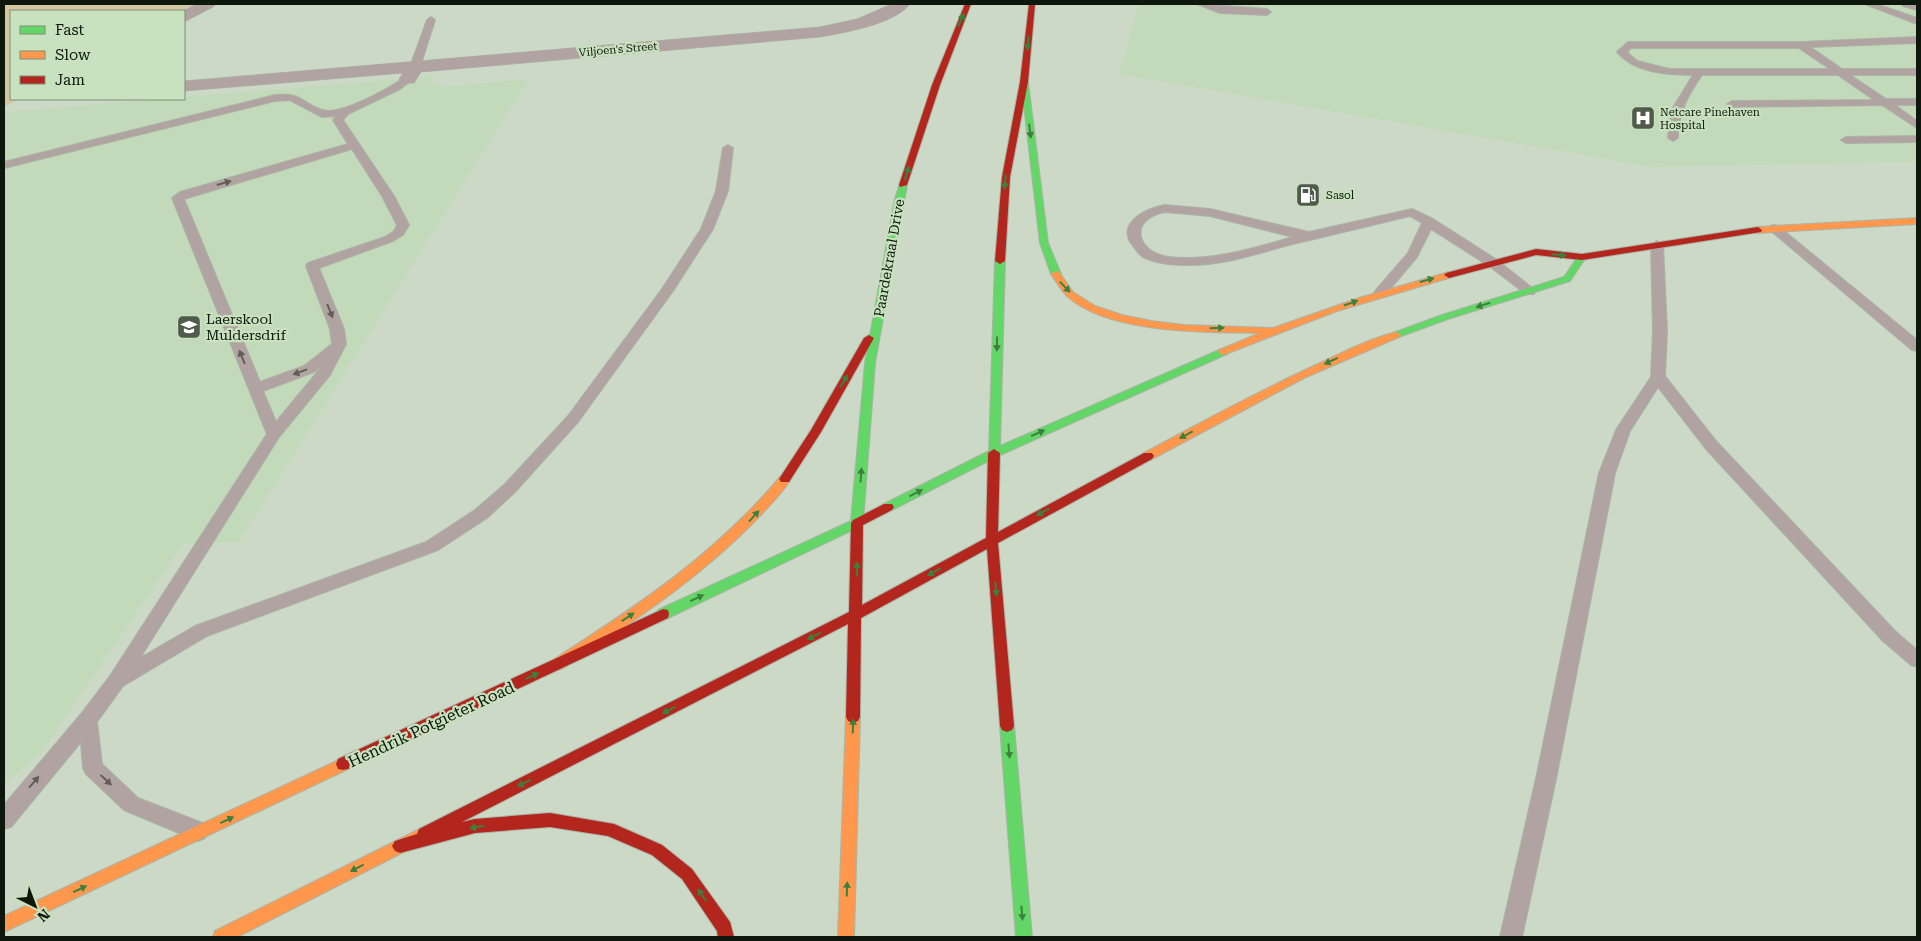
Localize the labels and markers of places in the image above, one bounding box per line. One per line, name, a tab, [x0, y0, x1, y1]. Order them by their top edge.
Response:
hospital icon: Netcare Pinehaven Hospital	[1630, 105, 1656, 131]
place label: Netcare Pinehaven Hospital	[1660, 106, 1760, 132]
fuel station icon: Sasol	[1295, 182, 1321, 208]
place label: Sasol	[1326, 189, 1355, 202]
place label: Laerskool Muldersdrif	[206, 311, 287, 343]
school or university icon: Laerskool Muldersdrif	[176, 314, 202, 340]

